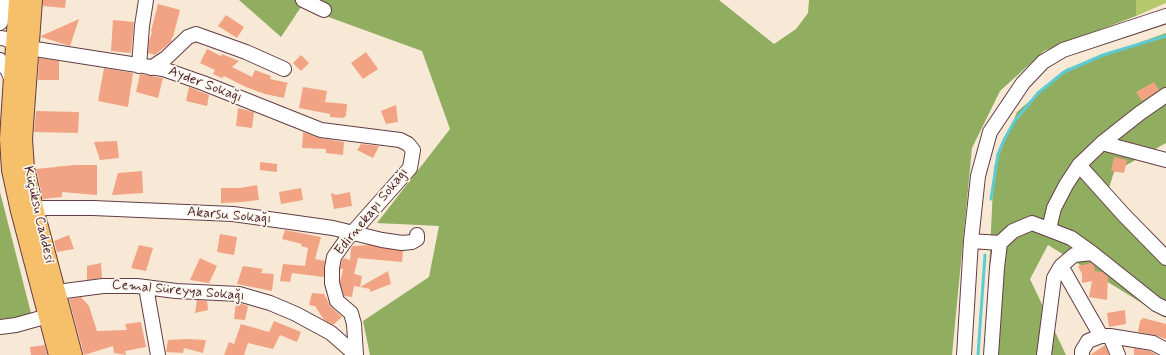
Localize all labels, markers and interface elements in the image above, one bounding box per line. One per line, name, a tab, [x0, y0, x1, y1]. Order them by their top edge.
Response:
street label: Ayder Sokağı	[166, 63, 244, 107]
street label: Küçüksu Caddesi	[19, 165, 57, 265]
street label: Edirnekapı Sokağı	[332, 165, 412, 259]
street label: Akarsu Sokağı	[186, 204, 272, 228]
street label: Cemal Süreyya Sokağı	[111, 277, 245, 305]

